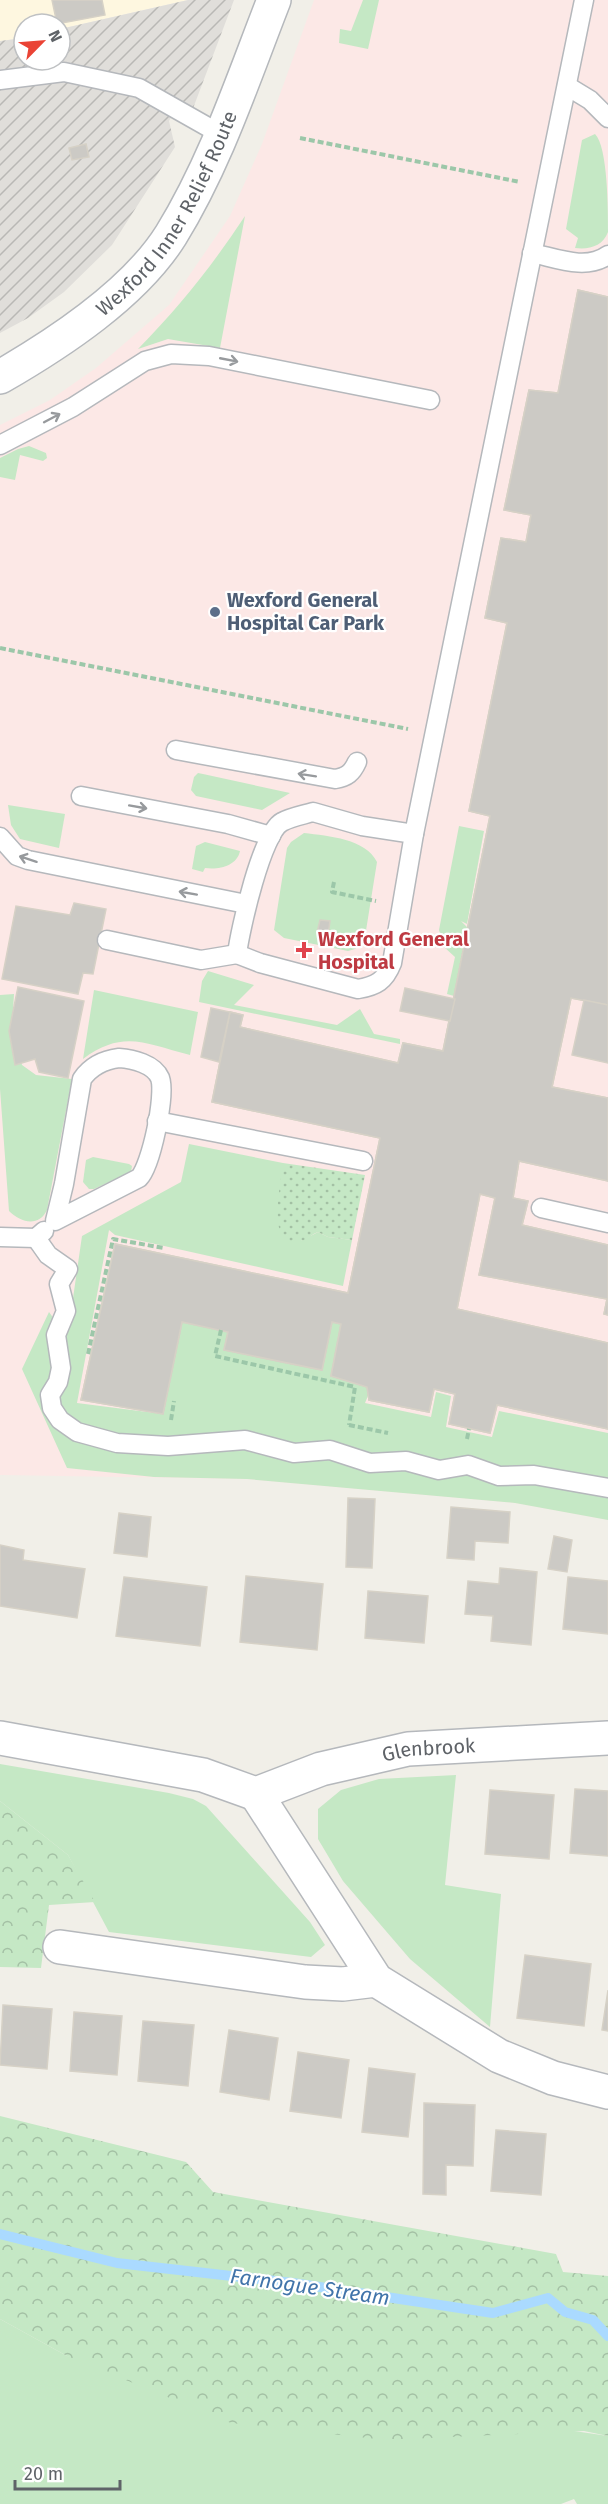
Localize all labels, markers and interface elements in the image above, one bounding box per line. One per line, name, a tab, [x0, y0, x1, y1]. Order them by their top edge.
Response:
north arrow	[12, 12, 72, 72]
text: N	[44, 27, 66, 45]
street label: Wexford Inner Relief Route	[91, 107, 242, 321]
one-way arrow	[219, 355, 238, 366]
one-way arrow	[43, 412, 60, 424]
place label: Wexford General Hospital Car Park	[227, 588, 385, 635]
marker: Wexford General Hospital Car Park	[208, 605, 222, 619]
one-way arrow	[298, 769, 318, 780]
one-way arrow	[128, 802, 148, 813]
one-way arrow	[19, 853, 38, 864]
one-way arrow	[179, 888, 199, 899]
place label: Wexford General Hospital	[318, 927, 469, 974]
marker: Wexford General Hospital	[295, 941, 313, 959]
street label: Glenbrook	[380, 1733, 477, 1767]
water label: Farnogue Stream	[228, 2263, 392, 2311]
scale bar	[15, 2453, 120, 2491]
text: 20 m	[24, 2463, 63, 2485]

